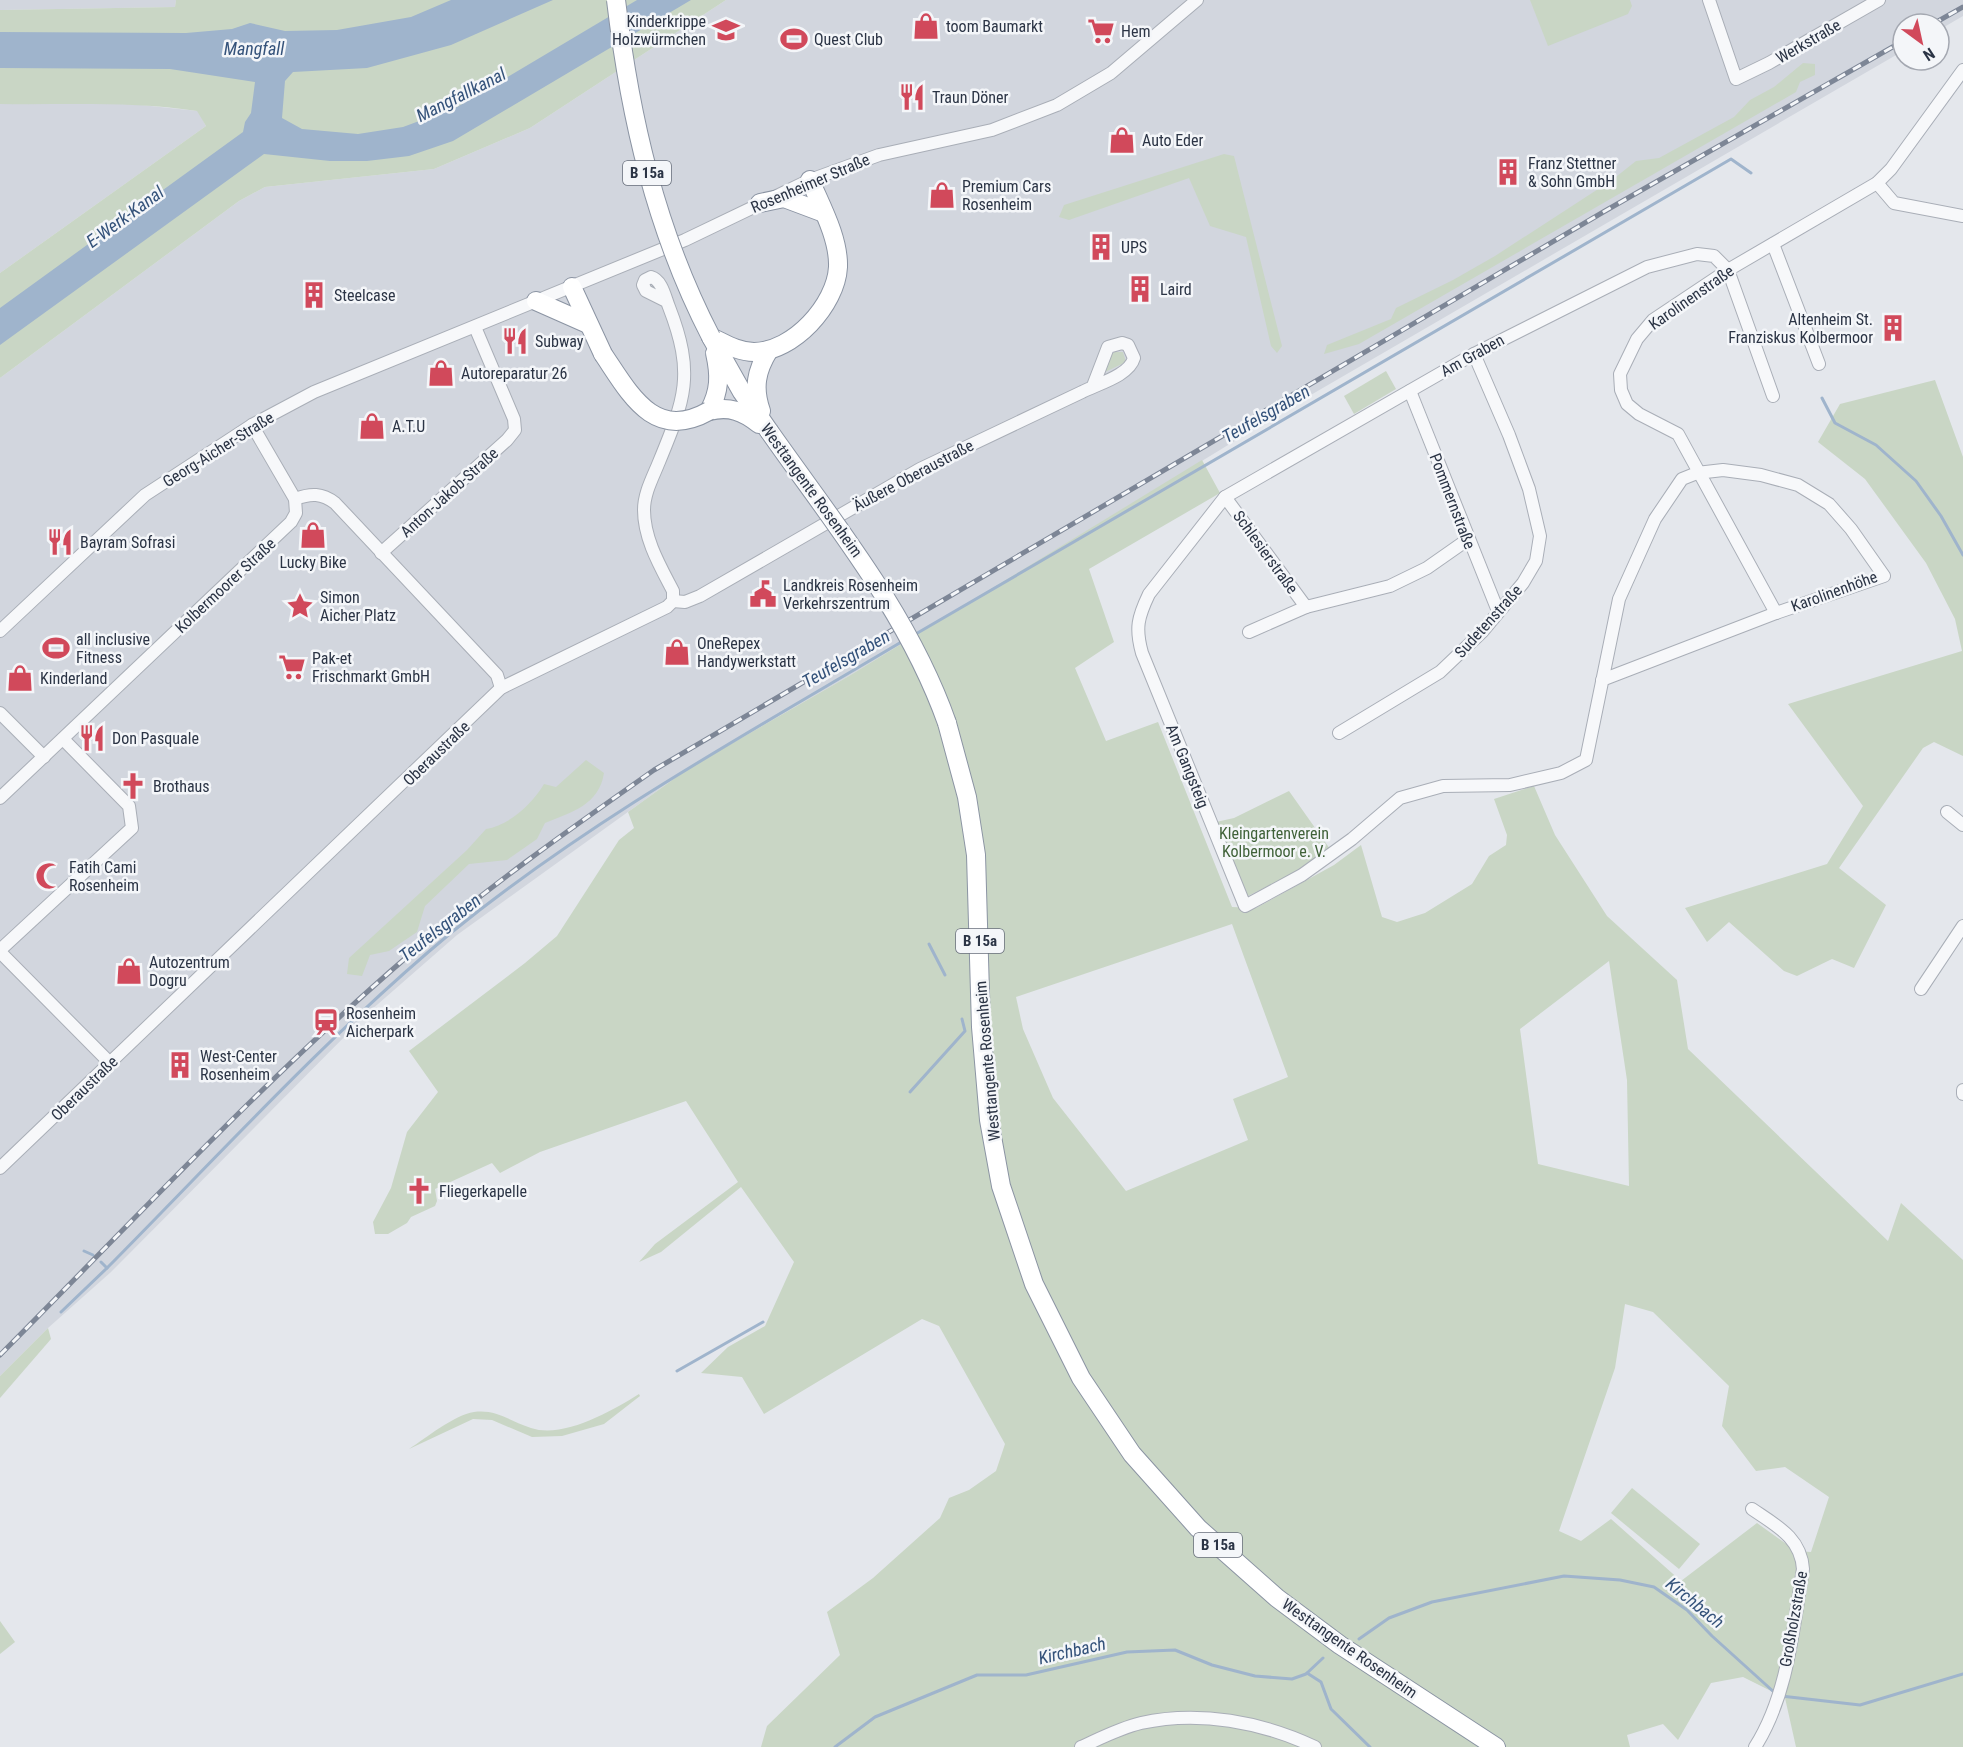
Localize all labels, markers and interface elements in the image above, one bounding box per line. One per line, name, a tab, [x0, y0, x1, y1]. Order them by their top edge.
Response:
shop icon: toom Baumarkt	[911, 11, 941, 41]
place label: Kinderkrippe Holzwürmchen	[612, 12, 706, 49]
north arrow	[1891, 12, 1951, 72]
school or university icon: Kinderkrippe Holzwürmchen	[711, 15, 741, 45]
street label: Werkstraße	[1772, 15, 1844, 68]
supermarket icon: Hem	[1086, 16, 1116, 46]
place label: toom Baumarkt	[946, 17, 1043, 36]
place label: Hem	[1121, 22, 1150, 41]
sports icon: Quest Club	[779, 24, 809, 54]
place label: Quest Club	[814, 30, 883, 49]
water label: Mangfall	[224, 38, 285, 59]
text: N	[1920, 44, 1938, 65]
water label: Mangfallkanal	[413, 63, 510, 126]
restaurant icon: Traun Döner	[897, 82, 927, 112]
place label: Traun Döner	[932, 88, 1009, 107]
shop icon: Auto Eder	[1107, 125, 1137, 155]
place label: Auto Eder	[1142, 131, 1203, 150]
street label: Rosenheimer Straße	[748, 150, 872, 217]
place label: Franz Stettner & Sohn GmbH	[1528, 154, 1616, 191]
building icon: Franz Stettner & Sohn GmbH	[1493, 157, 1523, 187]
road number: B 15a	[623, 161, 671, 185]
place label: Premium Cars Rosenheim	[962, 177, 1051, 214]
shop icon: Premium Cars Rosenheim	[927, 180, 957, 210]
water label: E-Werk-Kanal	[82, 181, 168, 252]
building icon: UPS	[1086, 232, 1116, 262]
place label: UPS	[1121, 238, 1147, 257]
street label: Karolinenstraße	[1645, 261, 1738, 334]
building icon: Laird	[1125, 274, 1155, 304]
building icon: Steelcase	[299, 280, 329, 310]
place label: Laird	[1160, 280, 1192, 299]
place label: Steelcase	[334, 286, 396, 305]
place label: Altenheim St. Franziskus Kolbermoor	[1728, 310, 1873, 347]
building icon: Altenheim St. Franziskus Kolbermoor	[1878, 313, 1908, 343]
restaurant icon: Subway	[500, 326, 530, 356]
street label: Am Graben	[1437, 330, 1507, 381]
place label: Subway	[535, 332, 584, 351]
shop icon: Autoreparatur 26	[426, 358, 456, 388]
place label: Autoreparatur 26	[461, 364, 567, 383]
water label: Teufelsgraben	[1218, 380, 1313, 447]
street label: Georg-Aicher-Straße	[159, 408, 277, 491]
shop icon: A.T.U	[357, 411, 387, 441]
place label: A.T.U	[392, 417, 425, 436]
street label: Westtangente Rosenheim	[757, 420, 867, 561]
street label: Äußere Oberaustraße	[850, 436, 977, 515]
street label: Anton-Jakob-Straße	[397, 444, 502, 541]
street label: Pommernstraße	[1426, 451, 1480, 552]
street label: Schlesierstraße	[1229, 507, 1302, 598]
shop icon: Lucky Bike	[298, 520, 328, 550]
restaurant icon: Bayram Sofrasi	[45, 527, 75, 557]
place label: Bayram Sofrasi	[80, 533, 175, 552]
street label: Kolbermoorer Straße	[171, 534, 280, 637]
place label: Lucky Bike	[280, 553, 346, 572]
street label: Karolinenhöhe	[1788, 567, 1880, 616]
place label: Landkreis Rosenheim Verkehrszentrum	[783, 576, 918, 613]
public building icon: Landkreis Rosenheim Verkehrszentrum	[748, 579, 778, 609]
street label: Sudetenstraße	[1451, 581, 1526, 662]
place label: Simon Aicher Platz	[320, 588, 396, 625]
place icon: Simon Aicher Platz	[285, 591, 315, 621]
water label: Teufelsgraben	[798, 625, 893, 692]
place label: all inclusive Fitness	[76, 630, 150, 667]
sports icon: all inclusive Fitness	[41, 633, 71, 663]
place label: OneRepex Handywerkstatt	[697, 634, 796, 671]
shop icon: OneRepex Handywerkstatt	[662, 637, 692, 667]
place label: Pak-et Frischmarkt GmbH	[312, 649, 430, 686]
supermarket icon: Pak-et Frischmarkt GmbH	[277, 652, 307, 682]
shop icon: Kinderland	[5, 663, 35, 693]
place label: Kinderland	[40, 669, 107, 688]
street label: Oberaustraße	[399, 717, 474, 790]
street label: Am Gangsteig	[1162, 721, 1213, 811]
restaurant icon: Don Pasquale	[77, 723, 107, 753]
place label: Don Pasquale	[112, 729, 199, 748]
church icon: Brothaus	[118, 771, 148, 801]
place label: Brothaus	[153, 777, 210, 796]
park label: Kleingartenverein Kolbermoor e. V.	[1219, 824, 1329, 861]
place label: Fatih Cami Rosenheim	[69, 858, 139, 895]
mosque icon: Fatih Cami Rosenheim	[34, 861, 64, 891]
water label: Teufelsgraben	[395, 889, 485, 966]
road number: B 15a	[956, 929, 1004, 953]
place label: Autozentrum Dogru	[149, 953, 230, 990]
shop icon: Autozentrum Dogru	[114, 956, 144, 986]
street label: Westtangente Rosenheim	[971, 980, 1004, 1142]
place label: Rosenheim Aicherpark	[346, 1004, 416, 1041]
station icon: Rosenheim Aicherpark	[311, 1007, 341, 1037]
place label: West-Center Rosenheim	[200, 1047, 277, 1084]
building icon: West-Center Rosenheim	[165, 1050, 195, 1080]
street label: Oberaustraße	[47, 1052, 122, 1125]
church icon: Fliegerkapelle	[404, 1176, 434, 1206]
place label: Fliegerkapelle	[439, 1182, 527, 1201]
road number: B 15a	[1194, 1533, 1242, 1557]
street label: Großholzstraße	[1776, 1570, 1811, 1669]
water label: Kirchbach	[1662, 1573, 1729, 1632]
street label: Westtangente Rosenheim	[1278, 1595, 1421, 1702]
water label: Kirchbach	[1036, 1633, 1108, 1668]

